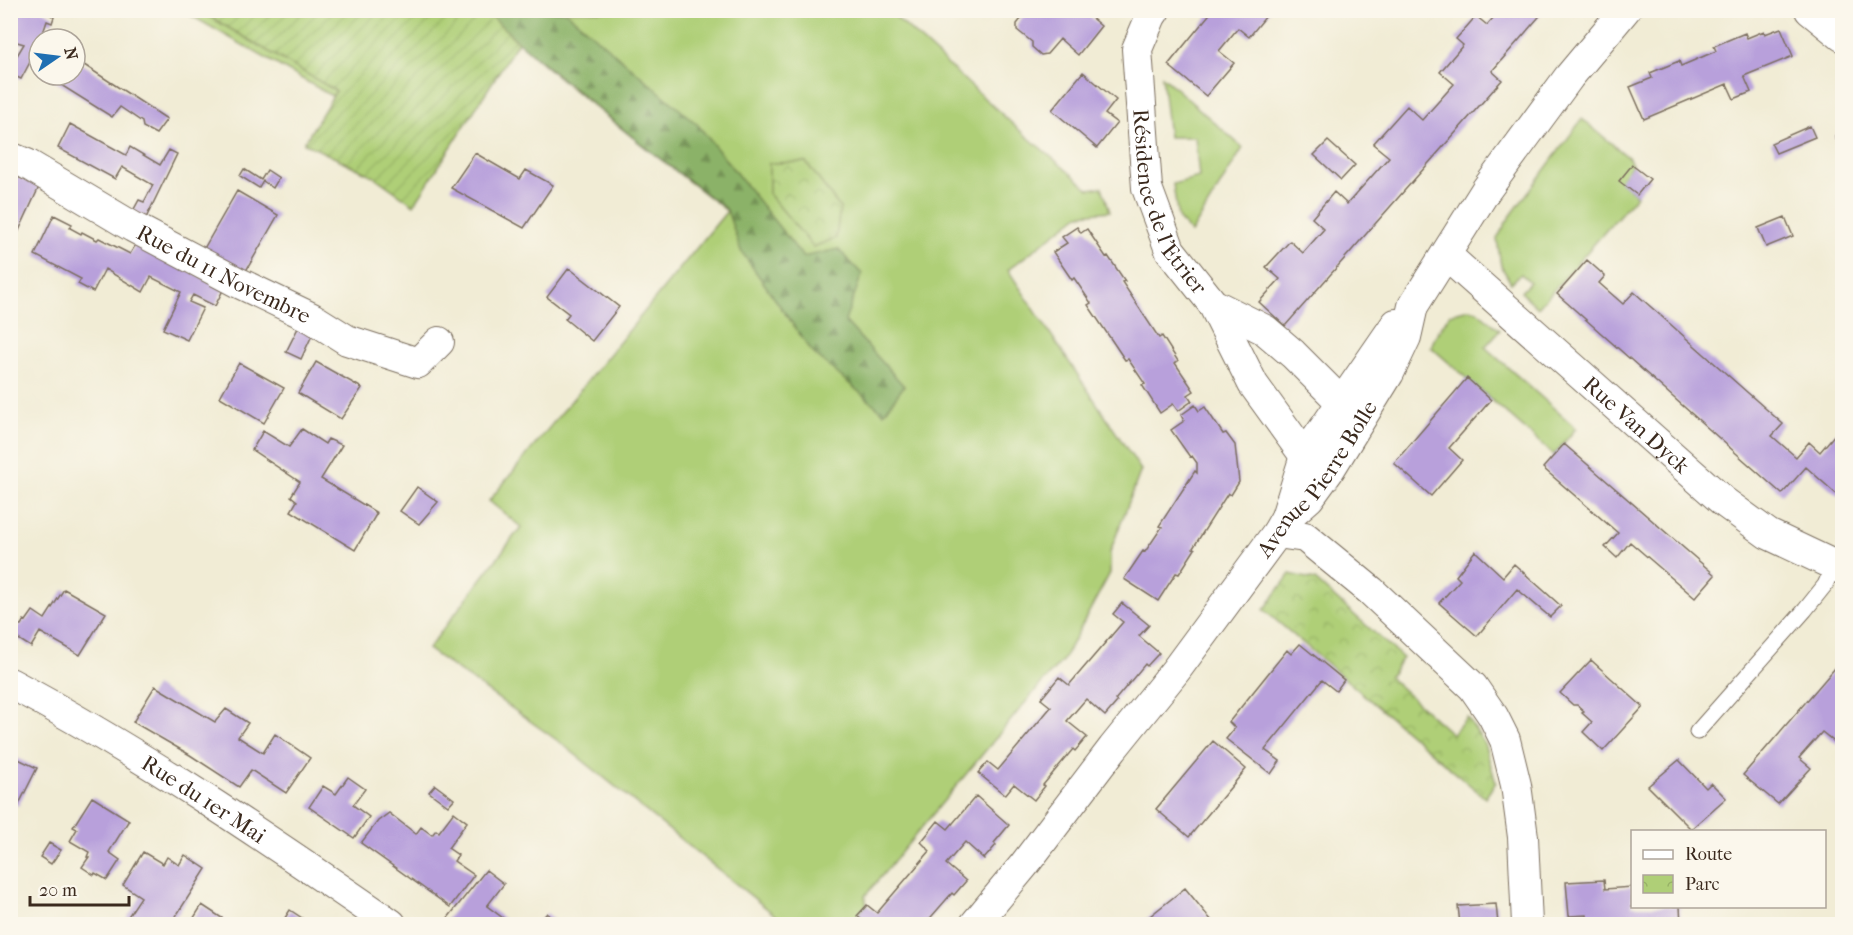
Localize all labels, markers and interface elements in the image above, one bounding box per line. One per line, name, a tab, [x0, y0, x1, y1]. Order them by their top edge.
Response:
north arrow	[27, 27, 87, 87]
text: N	[60, 45, 82, 63]
street label: Résidence de l'Etrier	[1127, 108, 1212, 300]
street label: Rue du 11 Novembre	[132, 219, 315, 329]
street label: Rue Van Dyck	[1577, 371, 1695, 480]
street label: Avenue Pierre Bolle	[1251, 396, 1383, 563]
street label: Rue du 1er Mai	[137, 750, 271, 849]
legend	[1631, 830, 1826, 908]
text: Route	[1685, 844, 1732, 865]
scale bar	[30, 869, 129, 907]
text: Parc	[1685, 874, 1720, 895]
text: 20 m	[39, 880, 77, 901]

